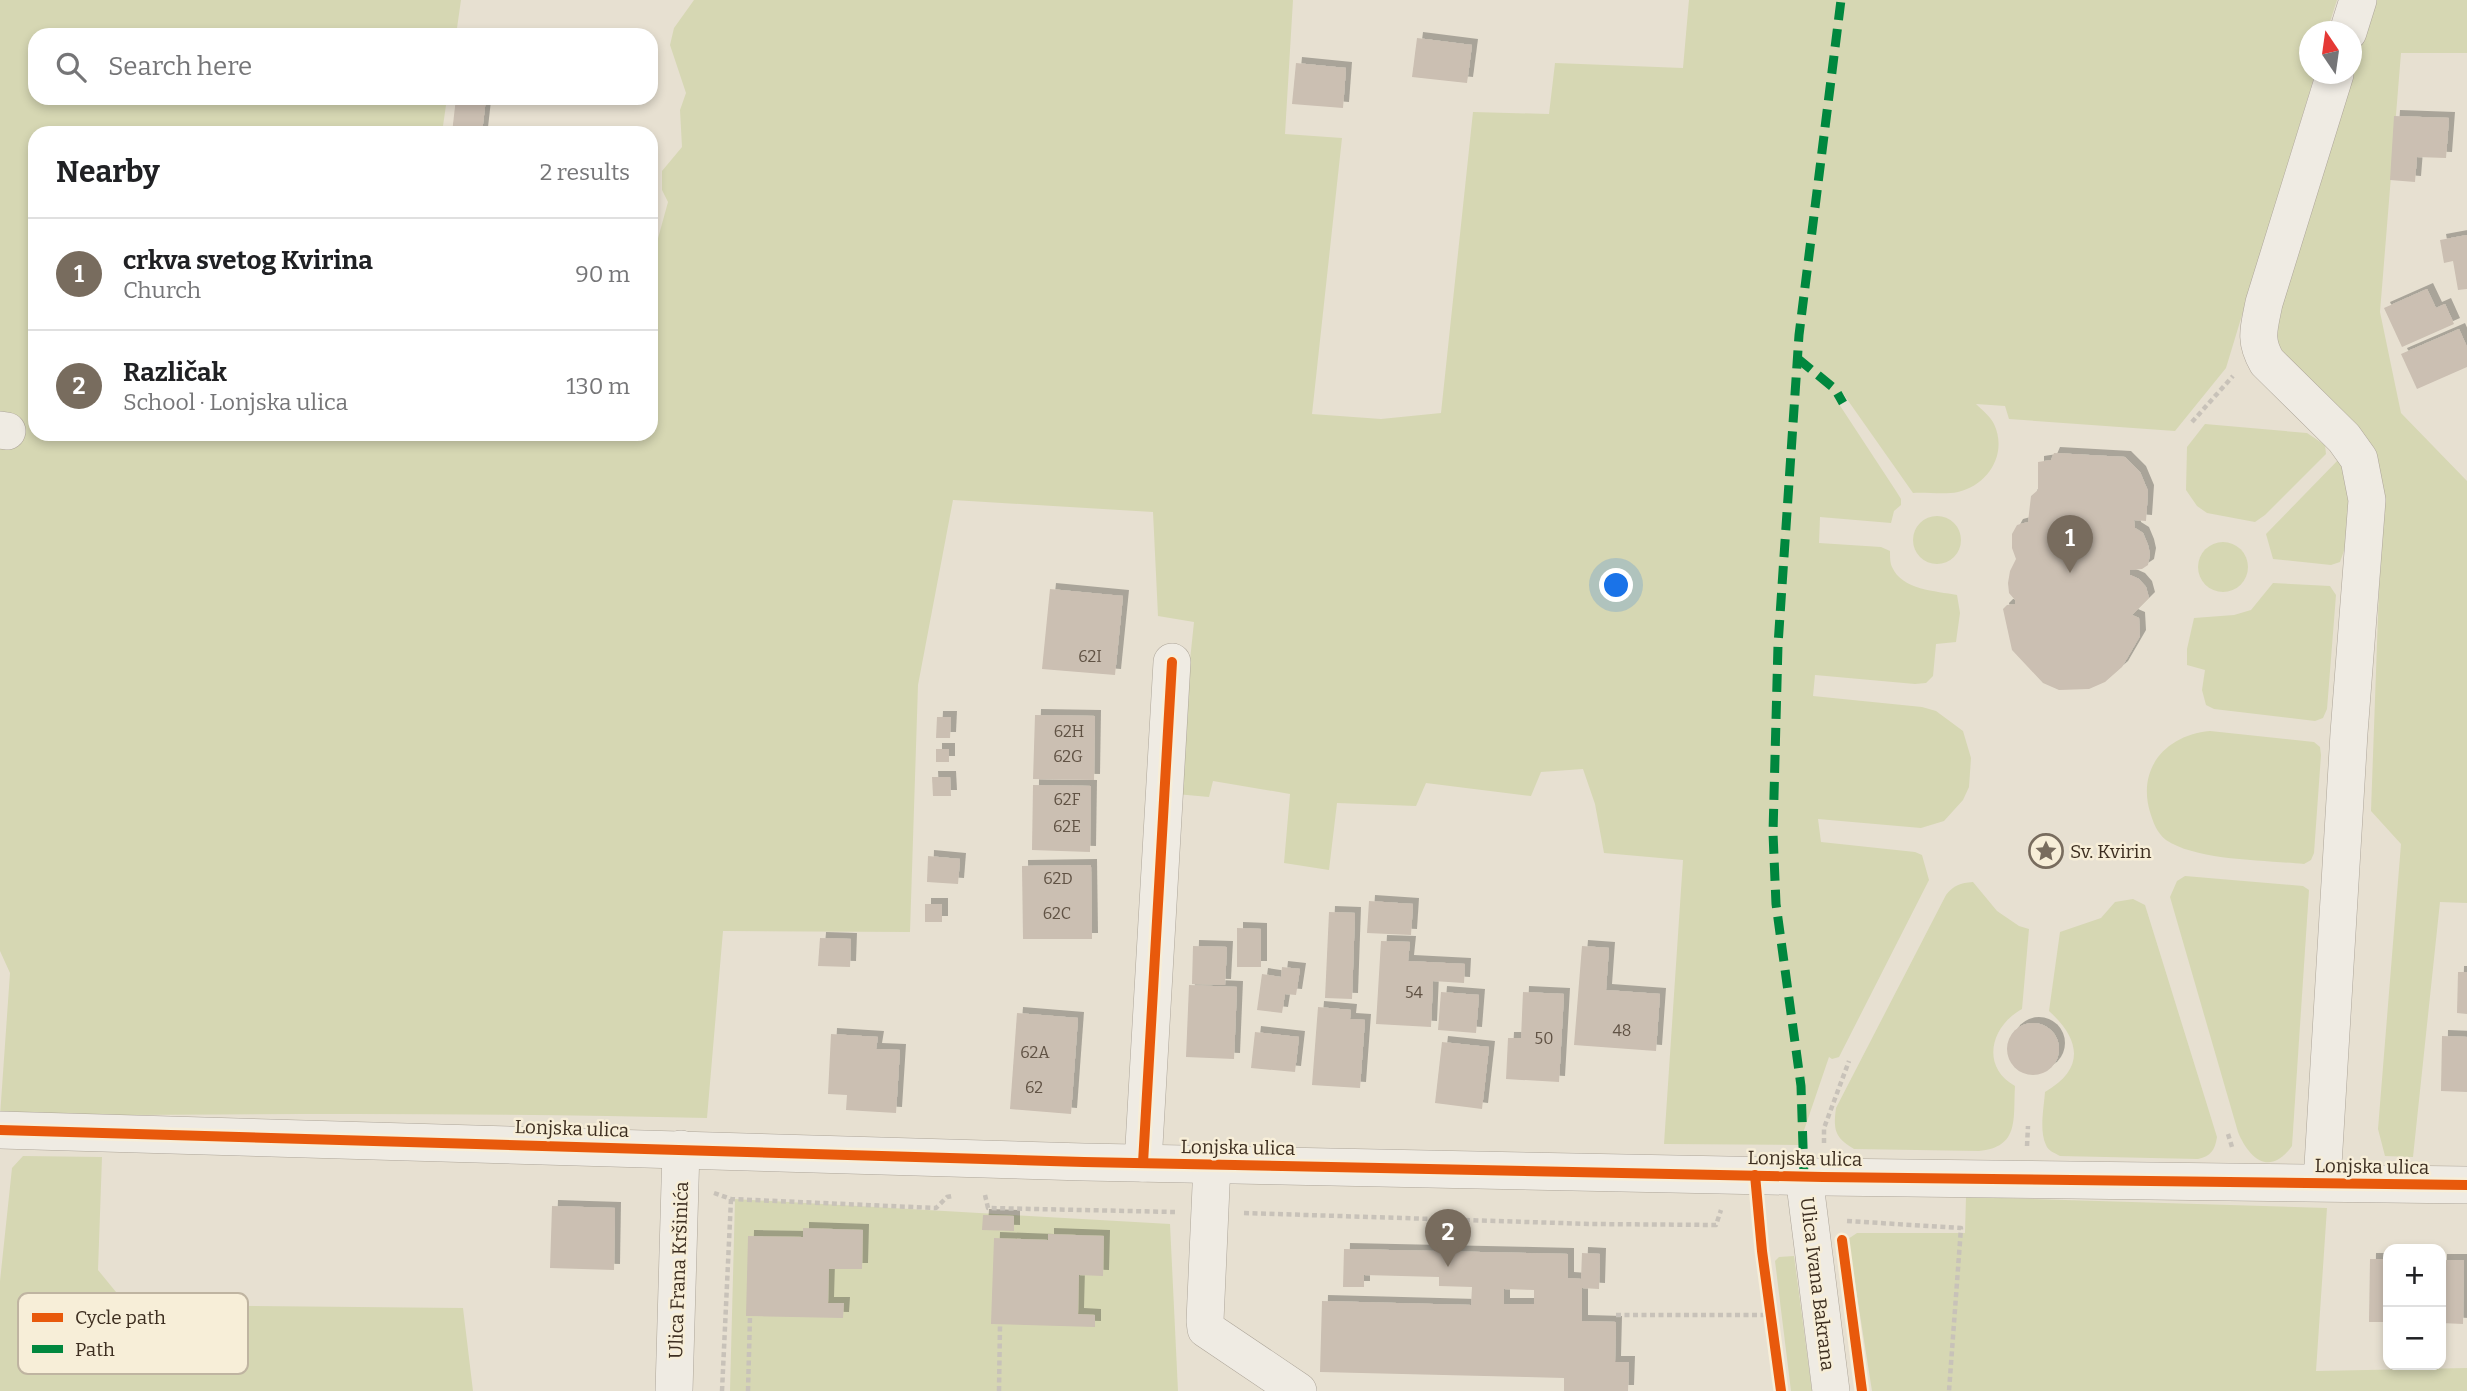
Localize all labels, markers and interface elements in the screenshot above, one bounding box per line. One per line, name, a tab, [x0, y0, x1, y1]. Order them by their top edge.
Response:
north arrow	[2299, 21, 2362, 84]
search box	[28, 28, 658, 105]
icon: search	[52, 48, 90, 86]
text: Search here	[108, 51, 252, 82]
text: Nearby	[56, 154, 160, 190]
text: 2 results	[540, 158, 630, 186]
text: crkva svetog Kvirina	[123, 245, 373, 276]
text: 1	[74, 260, 84, 288]
text: 90 m	[575, 260, 630, 288]
text: Church	[123, 276, 201, 304]
text: Različak	[123, 357, 227, 388]
text: 2	[73, 372, 85, 400]
text: 130 m	[566, 372, 630, 400]
text: School · Lonjska ulica	[123, 388, 348, 416]
pin: 1	[2047, 515, 2093, 573]
your location	[1599, 568, 1633, 602]
house number: 62I	[1078, 647, 1102, 666]
house number: 62H	[1054, 722, 1084, 741]
house number: 62G	[1053, 747, 1083, 766]
house number: 62F	[1054, 790, 1080, 809]
house number: 62E	[1053, 817, 1081, 836]
place icon: Sv. Kvirin	[2027, 832, 2065, 870]
place label: Sv. Kvirin	[2070, 840, 2151, 863]
house number: 62D	[1043, 869, 1073, 888]
house number: 62C	[1043, 904, 1071, 923]
house number: 54	[1405, 983, 1424, 1002]
house number: 48	[1613, 1021, 1631, 1040]
house number: 50	[1535, 1029, 1553, 1048]
house number: 62A	[1020, 1043, 1050, 1062]
house number: 62	[1025, 1078, 1043, 1097]
street label: Lonjska ulica	[514, 1115, 630, 1142]
street label: Lonjska ulica	[1181, 1135, 1296, 1160]
street label: Lonjska ulica	[1748, 1146, 1863, 1171]
street label: Lonjska ulica	[2315, 1154, 2430, 1179]
street label: Ulica Frana Kršinića	[664, 1180, 693, 1359]
street label: Ulica Ivana Bakrana	[1795, 1196, 1840, 1373]
pin: 2	[1425, 1209, 1471, 1267]
map controls	[2383, 1244, 2446, 1370]
button: +	[2383, 1244, 2446, 1307]
legend	[18, 1293, 248, 1374]
text: Cycle path	[75, 1306, 166, 1329]
button: −	[2383, 1307, 2446, 1370]
text: Path	[75, 1338, 115, 1361]

